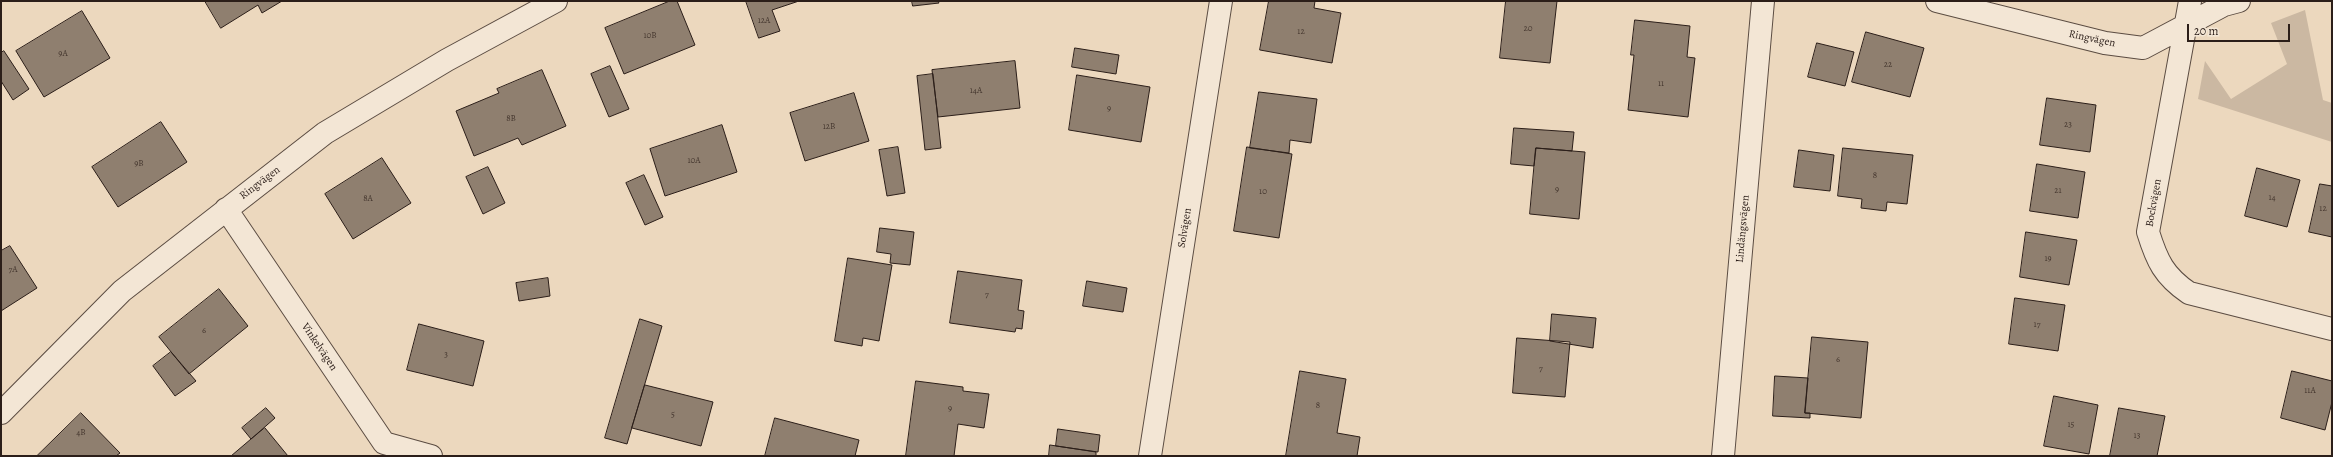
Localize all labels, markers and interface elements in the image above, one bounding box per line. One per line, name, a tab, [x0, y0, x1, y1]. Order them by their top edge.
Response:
house number: 12A	[758, 16, 770, 26]
scale bar	[2189, 16, 2292, 42]
text: 20 m	[2194, 23, 2218, 39]
house number: 20	[1523, 24, 1533, 34]
house number: 12	[1297, 27, 1305, 37]
street label: Ringvägen	[2067, 28, 2117, 50]
house number: 10B	[643, 31, 657, 41]
house number: 9A	[58, 49, 68, 59]
house number: 22	[1884, 60, 1892, 70]
house number: 11	[1658, 79, 1664, 89]
house number: 14A	[970, 86, 982, 96]
house number: 9	[1107, 104, 1111, 114]
house number: 8B	[506, 114, 516, 124]
house number: 23	[2064, 120, 2072, 130]
house number: 12B	[823, 122, 835, 132]
house number: 10A	[687, 156, 701, 166]
house number: 9B	[134, 159, 144, 169]
street label: Ringvägen	[237, 163, 283, 203]
house number: 8	[1873, 171, 1877, 181]
street label: Bockvägen	[2143, 178, 2165, 228]
house number: 9	[1555, 185, 1559, 195]
house number: 21	[2054, 186, 2062, 196]
house number: 10	[1259, 187, 1267, 197]
house number: 14	[2268, 193, 2276, 203]
house number: 8A	[363, 194, 373, 204]
street label: Lindängsvägen	[1733, 195, 1753, 263]
house number: 12	[2319, 204, 2327, 214]
street label: Solvägen	[1175, 207, 1195, 249]
house number: 19	[2044, 254, 2052, 264]
house number: 7A	[8, 265, 18, 275]
house number: 7	[985, 290, 989, 300]
house number: 17	[2034, 320, 2040, 330]
street label: Vinkelvägen	[298, 321, 340, 373]
house number: 6	[202, 326, 206, 336]
house number: 3	[444, 350, 448, 360]
house number: 6	[1836, 355, 1840, 365]
house number: 7	[1539, 364, 1543, 374]
house number: 11A	[2304, 386, 2316, 396]
house number: 8	[1316, 401, 1320, 411]
house number: 9	[948, 404, 952, 414]
house number: 5	[671, 410, 675, 420]
house number: 15	[2068, 420, 2074, 430]
house number: 4B	[76, 428, 86, 438]
house number: 13	[2134, 431, 2140, 441]

